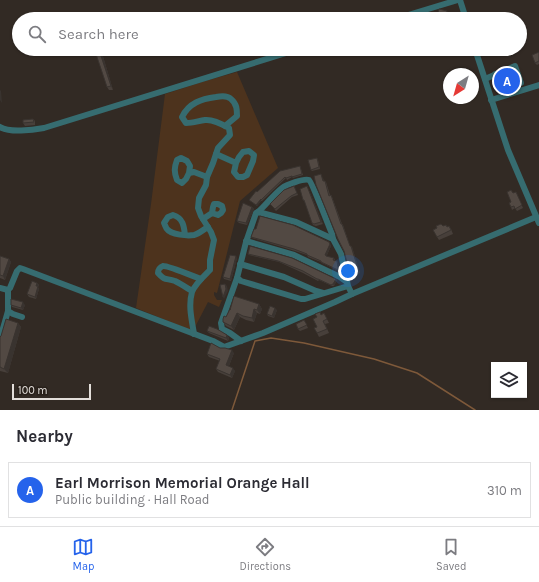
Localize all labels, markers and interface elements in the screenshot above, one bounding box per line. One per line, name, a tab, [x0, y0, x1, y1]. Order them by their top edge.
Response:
search box	[12, 12, 527, 56]
icon: search	[26, 23, 48, 45]
text: Search here	[58, 25, 139, 43]
pin: A	[494, 66, 520, 96]
north arrow	[443, 68, 479, 104]
your location	[338, 261, 358, 281]
map controls	[491, 362, 527, 398]
button: layers	[491, 362, 527, 398]
scale bar	[12, 382, 91, 401]
text: 100 m	[18, 384, 48, 397]
text: Nearby	[16, 426, 73, 446]
text: Earl Morrison Memorial Orange Hall	[55, 474, 310, 492]
text: A	[26, 483, 34, 498]
text: 310 m	[487, 483, 522, 498]
text: Public building · Hall Road	[55, 492, 210, 507]
tab: Map	[72, 536, 94, 573]
tab: Directions	[239, 536, 291, 573]
tab: Saved	[436, 536, 467, 573]

